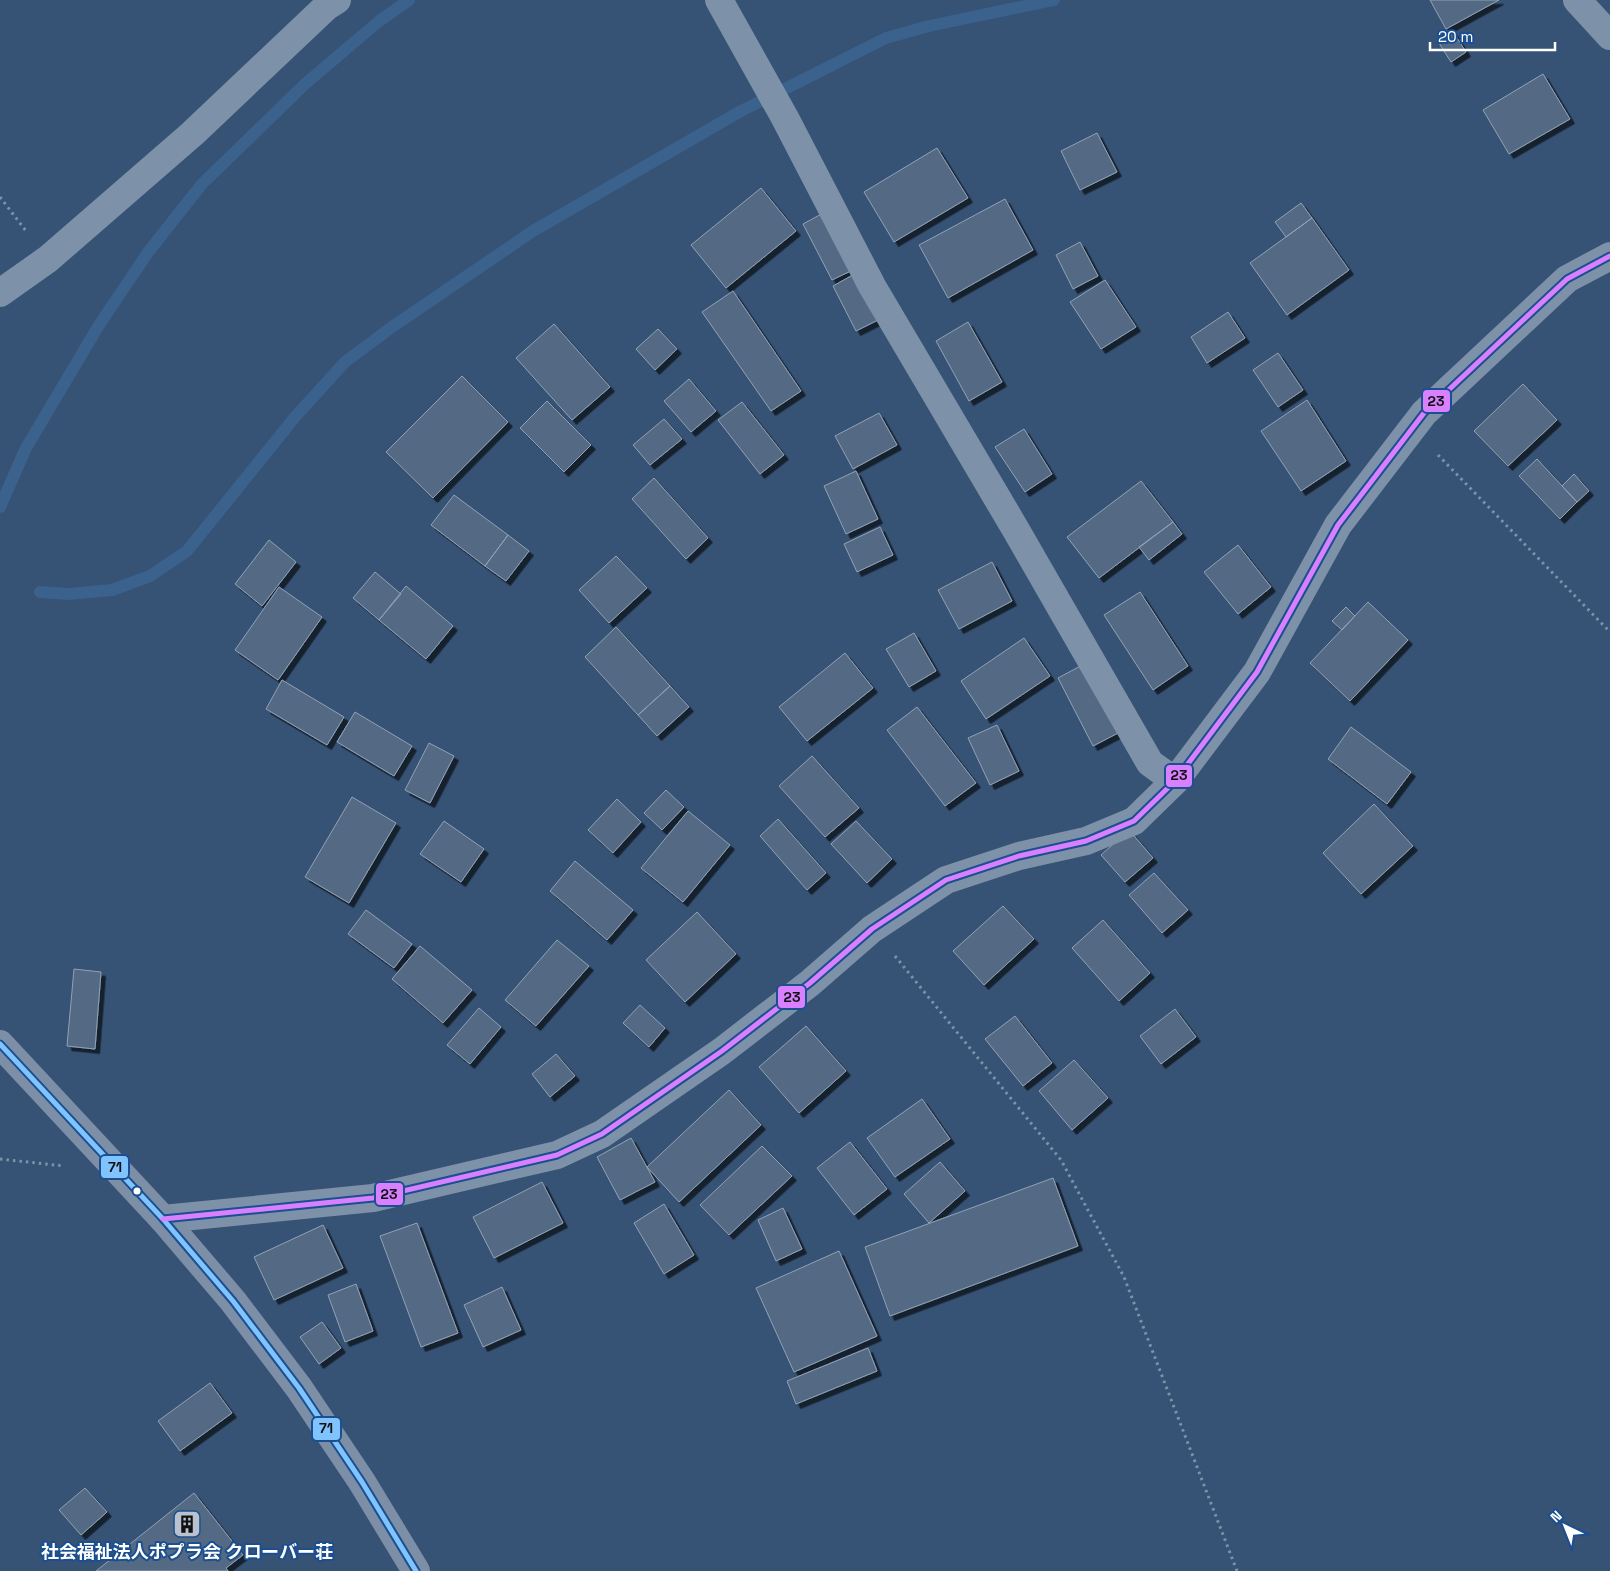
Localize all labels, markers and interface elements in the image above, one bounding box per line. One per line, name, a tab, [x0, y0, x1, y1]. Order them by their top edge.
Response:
scale bar	[1430, 20, 1555, 52]
text: 20 m	[1438, 27, 1473, 46]
line badge: 23	[1422, 389, 1451, 413]
text: 23	[1428, 392, 1444, 410]
line badge: 23	[1165, 764, 1193, 788]
text: 23	[1171, 766, 1187, 784]
line badge: 23	[777, 985, 806, 1009]
text: 23	[784, 988, 800, 1006]
line badge: 71	[100, 1155, 129, 1179]
text: 71	[108, 1158, 122, 1176]
line badge: 23	[375, 1182, 404, 1206]
text: 23	[381, 1185, 397, 1203]
unlabelled marker	[132, 1186, 142, 1196]
line badge: 71	[312, 1417, 341, 1441]
text: 71	[319, 1419, 333, 1437]
north arrow	[1540, 1501, 1590, 1551]
text: N	[1547, 1507, 1566, 1526]
building icon: 社会福祉法人ポプラ会 クローバー荘	[172, 1509, 202, 1539]
place label: 社会福祉法人ポプラ会 クローバー荘	[41, 1540, 333, 1563]

